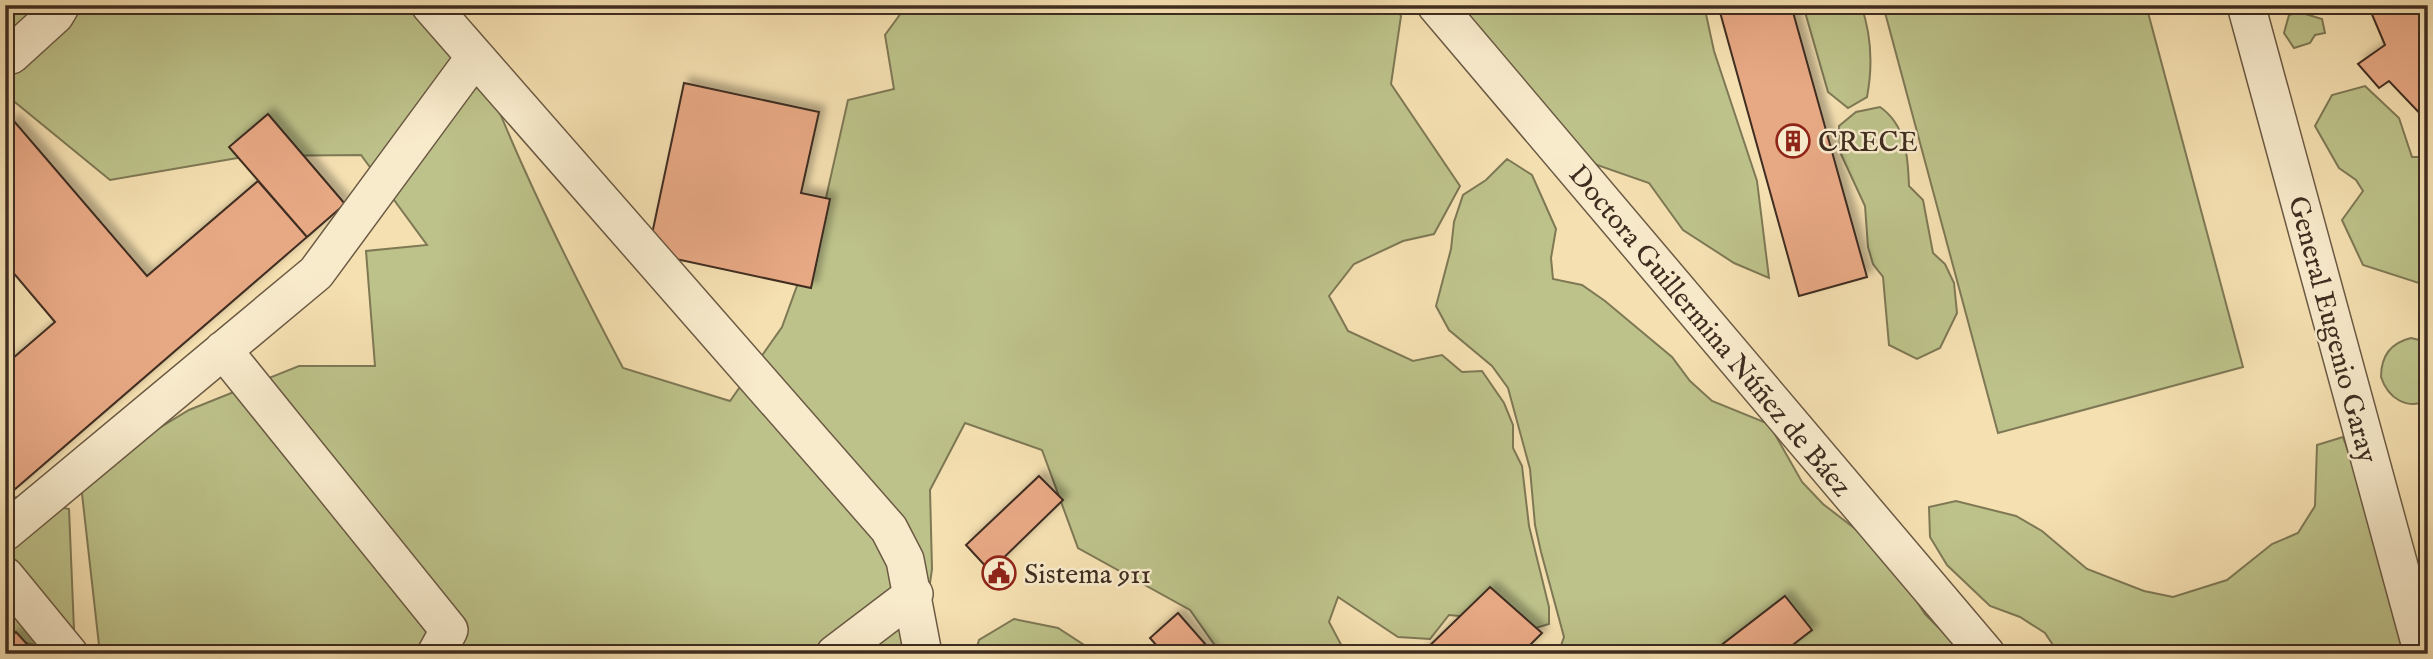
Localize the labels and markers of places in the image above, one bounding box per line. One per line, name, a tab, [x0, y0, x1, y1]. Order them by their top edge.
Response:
building icon: CRECE	[1774, 122, 1812, 160]
place label: CRECE	[1818, 126, 1918, 161]
public building icon: Sistema 911	[980, 554, 1018, 592]
place label: Sistema 911	[1024, 558, 1151, 593]

